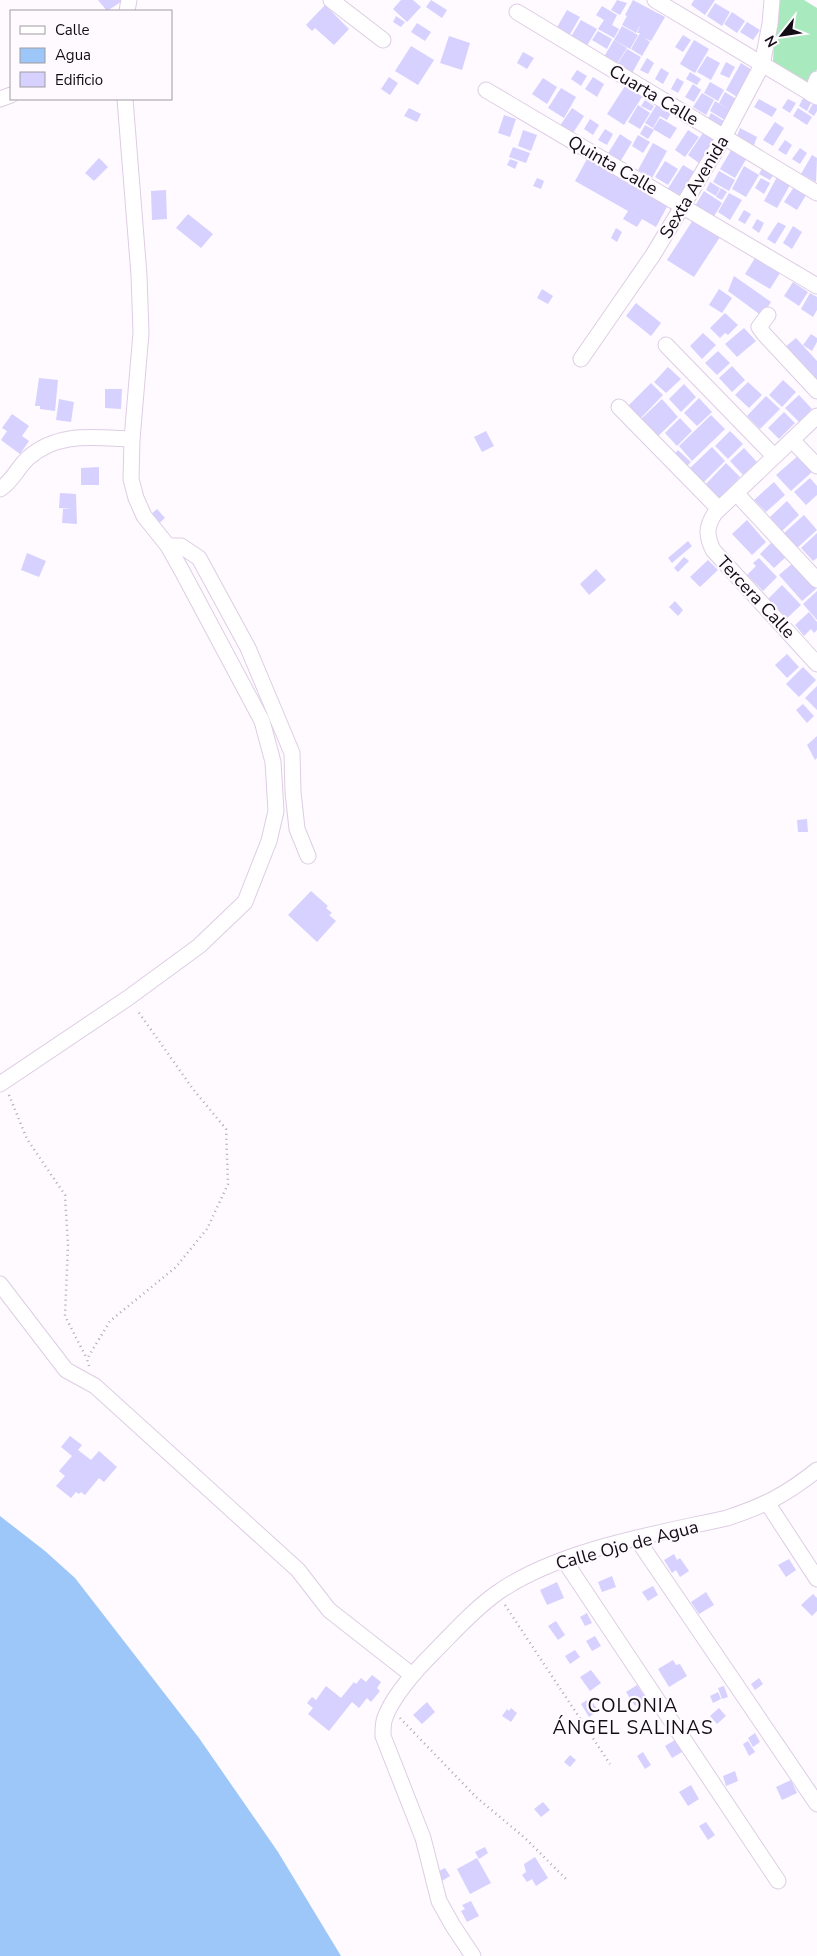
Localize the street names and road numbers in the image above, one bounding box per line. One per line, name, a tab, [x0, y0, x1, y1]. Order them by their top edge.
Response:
street label: Cuarta Calle	[605, 59, 703, 131]
street label: Quinta Calle	[564, 130, 662, 200]
street label: Sexta Avenida	[654, 131, 734, 243]
street label: Tercera Calle	[711, 550, 801, 644]
street label: Calle Ojo de Agua	[553, 1514, 701, 1576]

